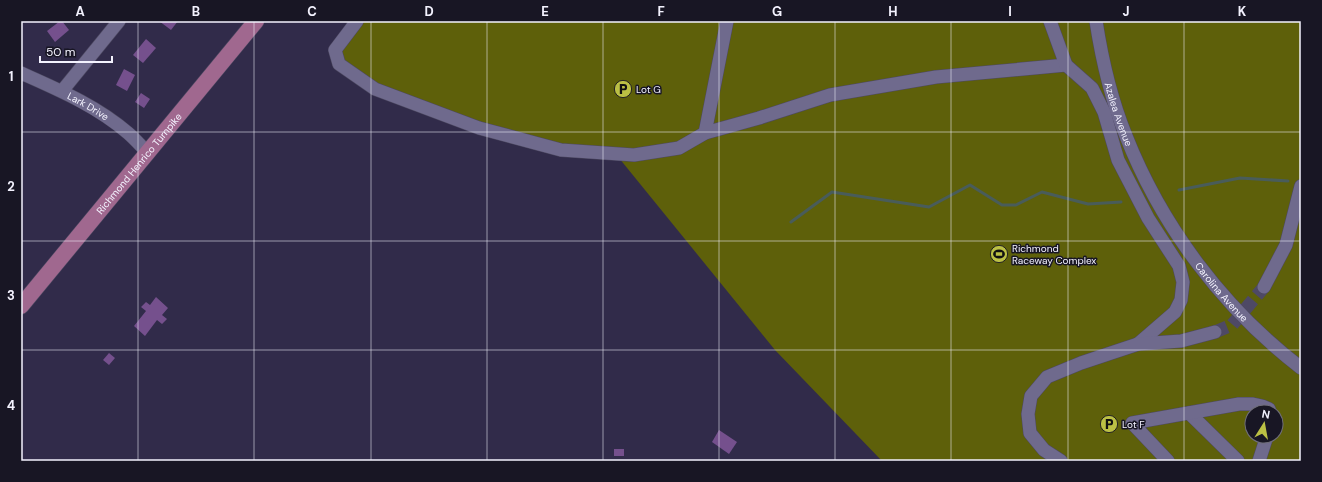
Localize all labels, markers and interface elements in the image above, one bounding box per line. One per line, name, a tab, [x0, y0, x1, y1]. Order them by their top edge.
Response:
text: A	[75, 3, 85, 20]
text: B	[192, 3, 200, 20]
text: C	[307, 3, 317, 20]
text: D	[424, 3, 434, 20]
text: E	[541, 3, 549, 20]
text: F	[657, 3, 665, 20]
text: G	[772, 3, 782, 20]
text: H	[888, 3, 898, 20]
text: I	[1008, 3, 1012, 20]
text: J	[1122, 3, 1130, 20]
text: K	[1238, 3, 1247, 20]
scale bar	[40, 38, 112, 64]
text: 50 m	[46, 44, 75, 60]
text: 1	[9, 68, 13, 85]
parking icon: Lot G	[613, 79, 633, 99]
street label: Azalea Avenue	[1102, 81, 1136, 148]
place label: Lot G	[636, 83, 661, 96]
street label: Lark Drive	[65, 89, 112, 124]
street label: Richmond Henrico Turnpike	[94, 110, 185, 217]
text: 2	[7, 178, 15, 195]
place label: Richmond Raceway Complex	[1012, 242, 1096, 267]
sports icon: Richmond Raceway Complex	[989, 244, 1009, 264]
street label: Carolina Avenue	[1192, 260, 1251, 325]
text: 3	[7, 287, 15, 304]
text: 4	[7, 397, 15, 414]
north arrow	[1244, 404, 1284, 444]
text: N	[1261, 407, 1271, 422]
parking icon: Lot F	[1099, 414, 1119, 434]
place label: Lot F	[1122, 418, 1145, 431]

